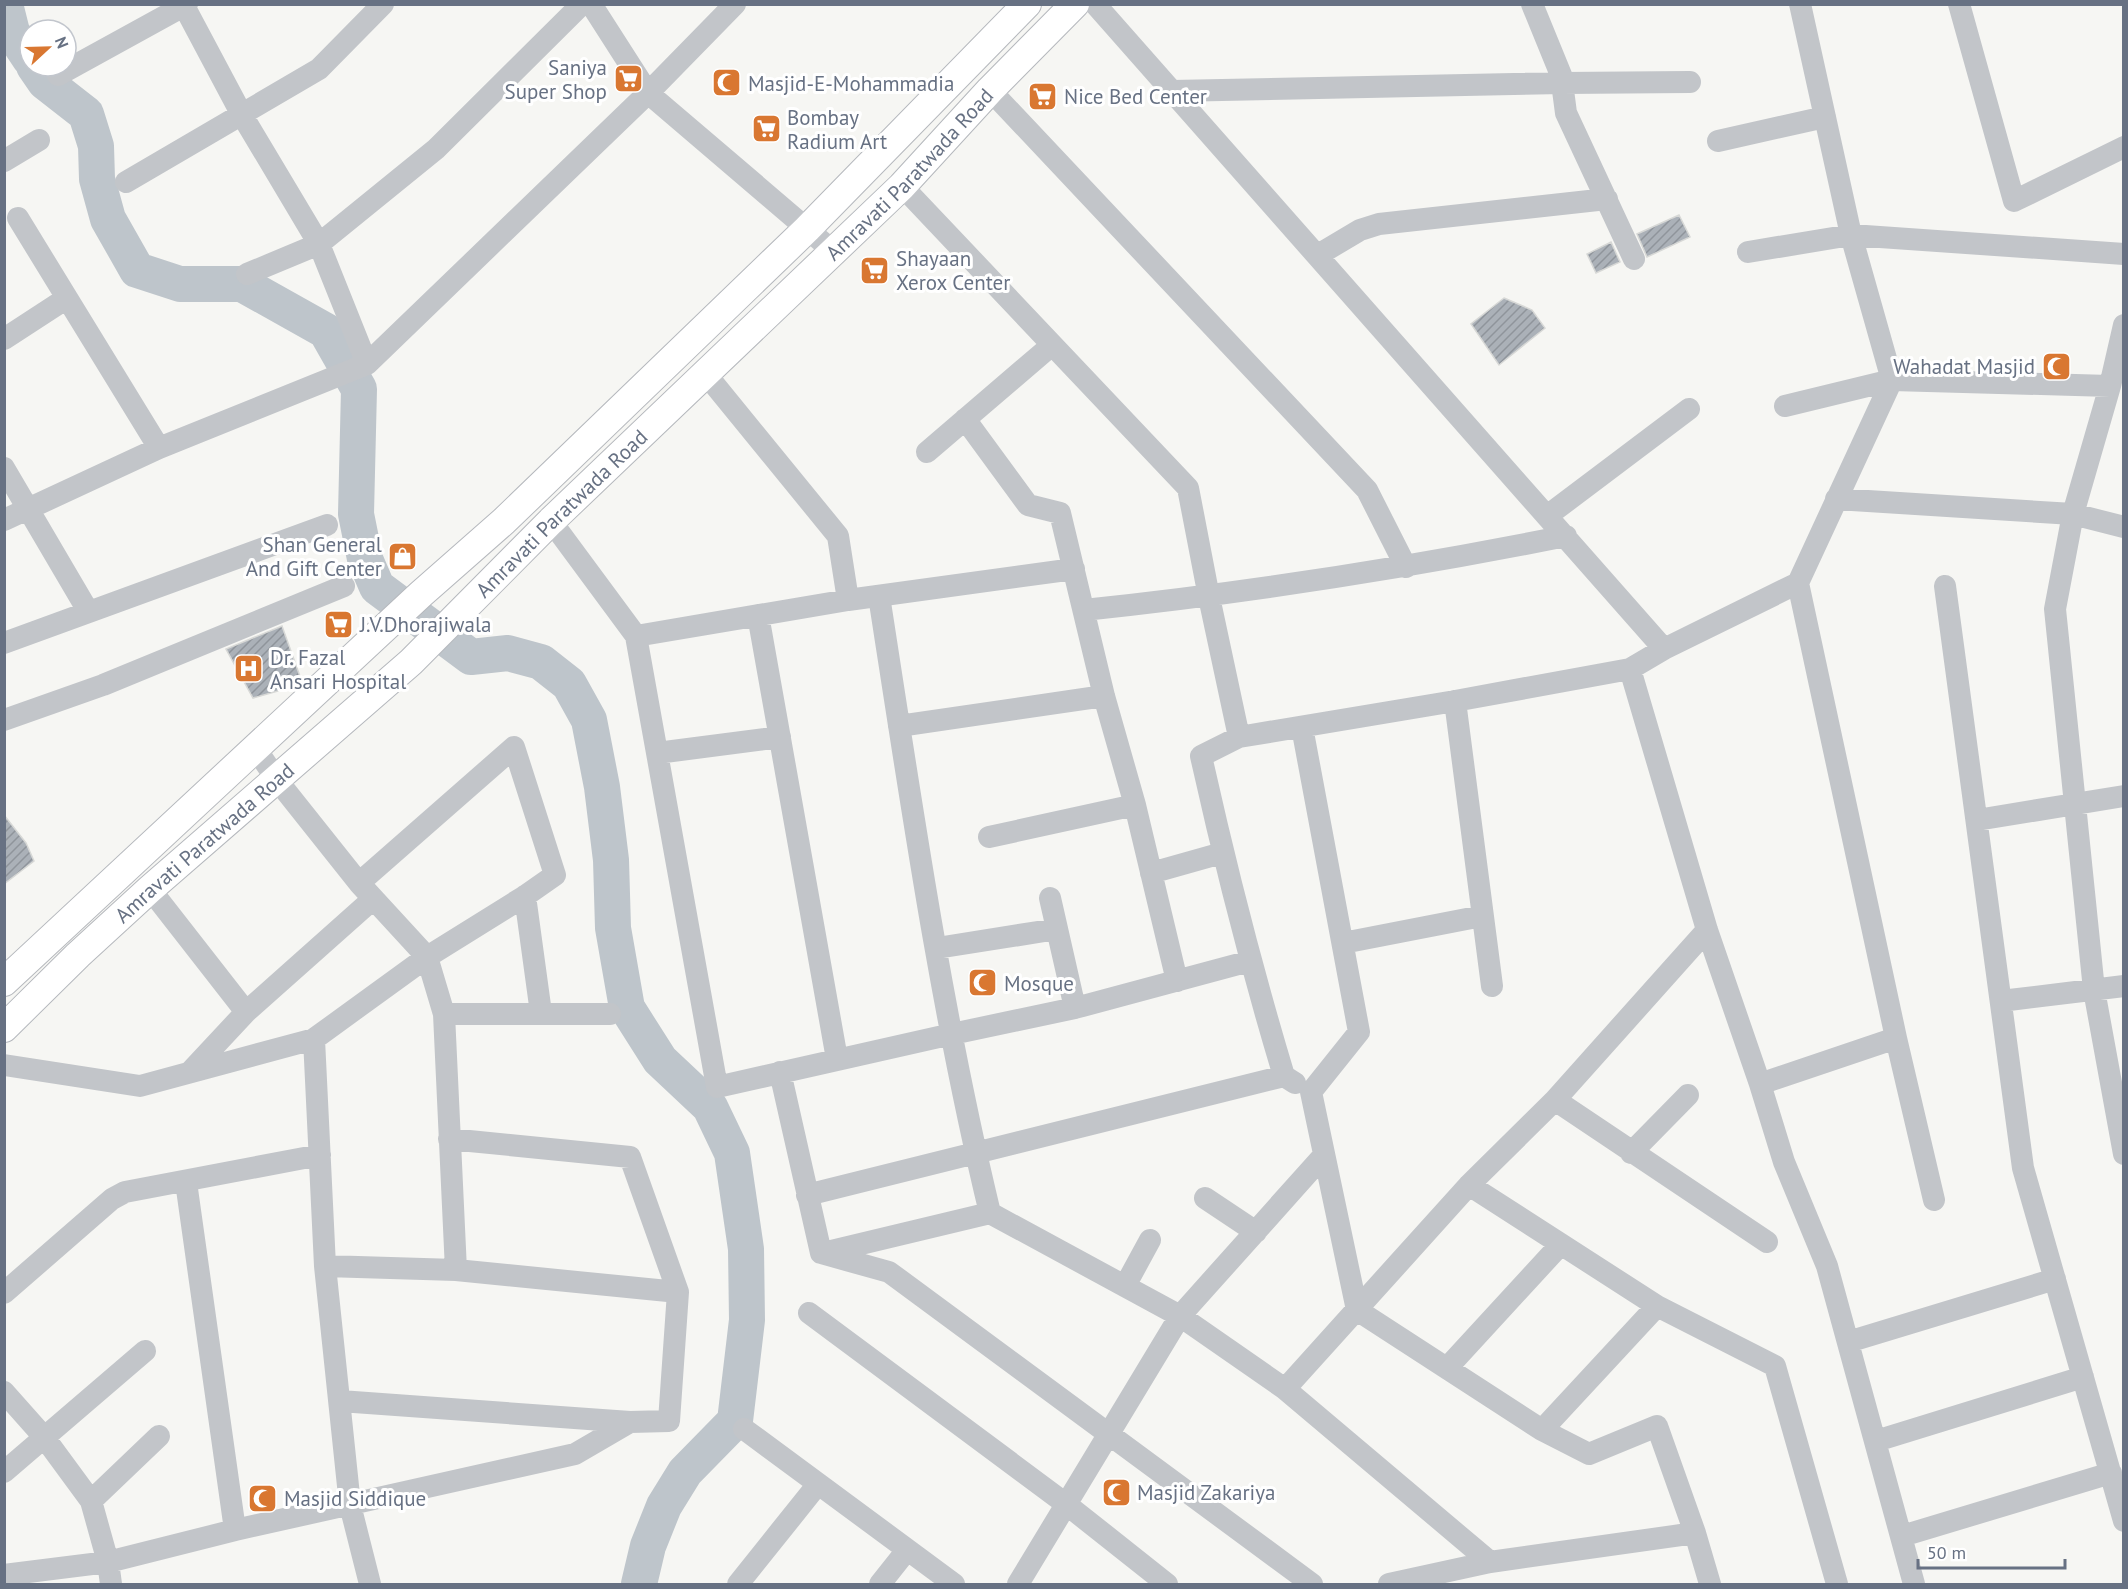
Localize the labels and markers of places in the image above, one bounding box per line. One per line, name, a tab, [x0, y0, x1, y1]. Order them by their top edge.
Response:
place label: Saniya Super Shop	[504, 54, 607, 105]
supermarket icon: Saniya Super Shop	[612, 63, 644, 95]
mosque icon: Masjid-E-Mohammadia	[711, 67, 743, 99]
place label: Masjid-E-Mohammadia	[748, 70, 954, 97]
supermarket icon: Nice Bed Center	[1027, 80, 1059, 112]
place label: Nice Bed Center	[1064, 83, 1207, 110]
place label: Bombay Radium Art	[787, 104, 887, 155]
supermarket icon: Bombay Radium Art	[750, 113, 782, 145]
place label: Shayaan Xerox Center	[896, 245, 1010, 296]
supermarket icon: Shayaan Xerox Center	[859, 254, 891, 286]
mosque icon: Wahadat Masjid	[2040, 350, 2072, 382]
place label: Wahadat Masjid	[1893, 353, 2035, 380]
place label: Shan General And Gift Center	[246, 531, 382, 582]
shop icon: Shan General And Gift Center	[387, 540, 419, 572]
supermarket icon: J.V.Dhorajiwala	[323, 608, 355, 640]
place label: J.V.Dhorajiwala	[359, 611, 492, 638]
place label: Dr. Fazal Ansari Hospital	[270, 644, 406, 695]
hospital icon: Dr. Fazal Ansari Hospital	[233, 653, 265, 685]
mosque icon: Mosque	[967, 967, 999, 999]
place label: Mosque	[1004, 970, 1074, 997]
mosque icon: Masjid Zakariya	[1100, 1476, 1132, 1508]
place label: Masjid Zakariya	[1137, 1479, 1275, 1506]
mosque icon: Masjid Siddique	[247, 1482, 279, 1514]
place label: Masjid Siddique	[284, 1485, 426, 1512]

